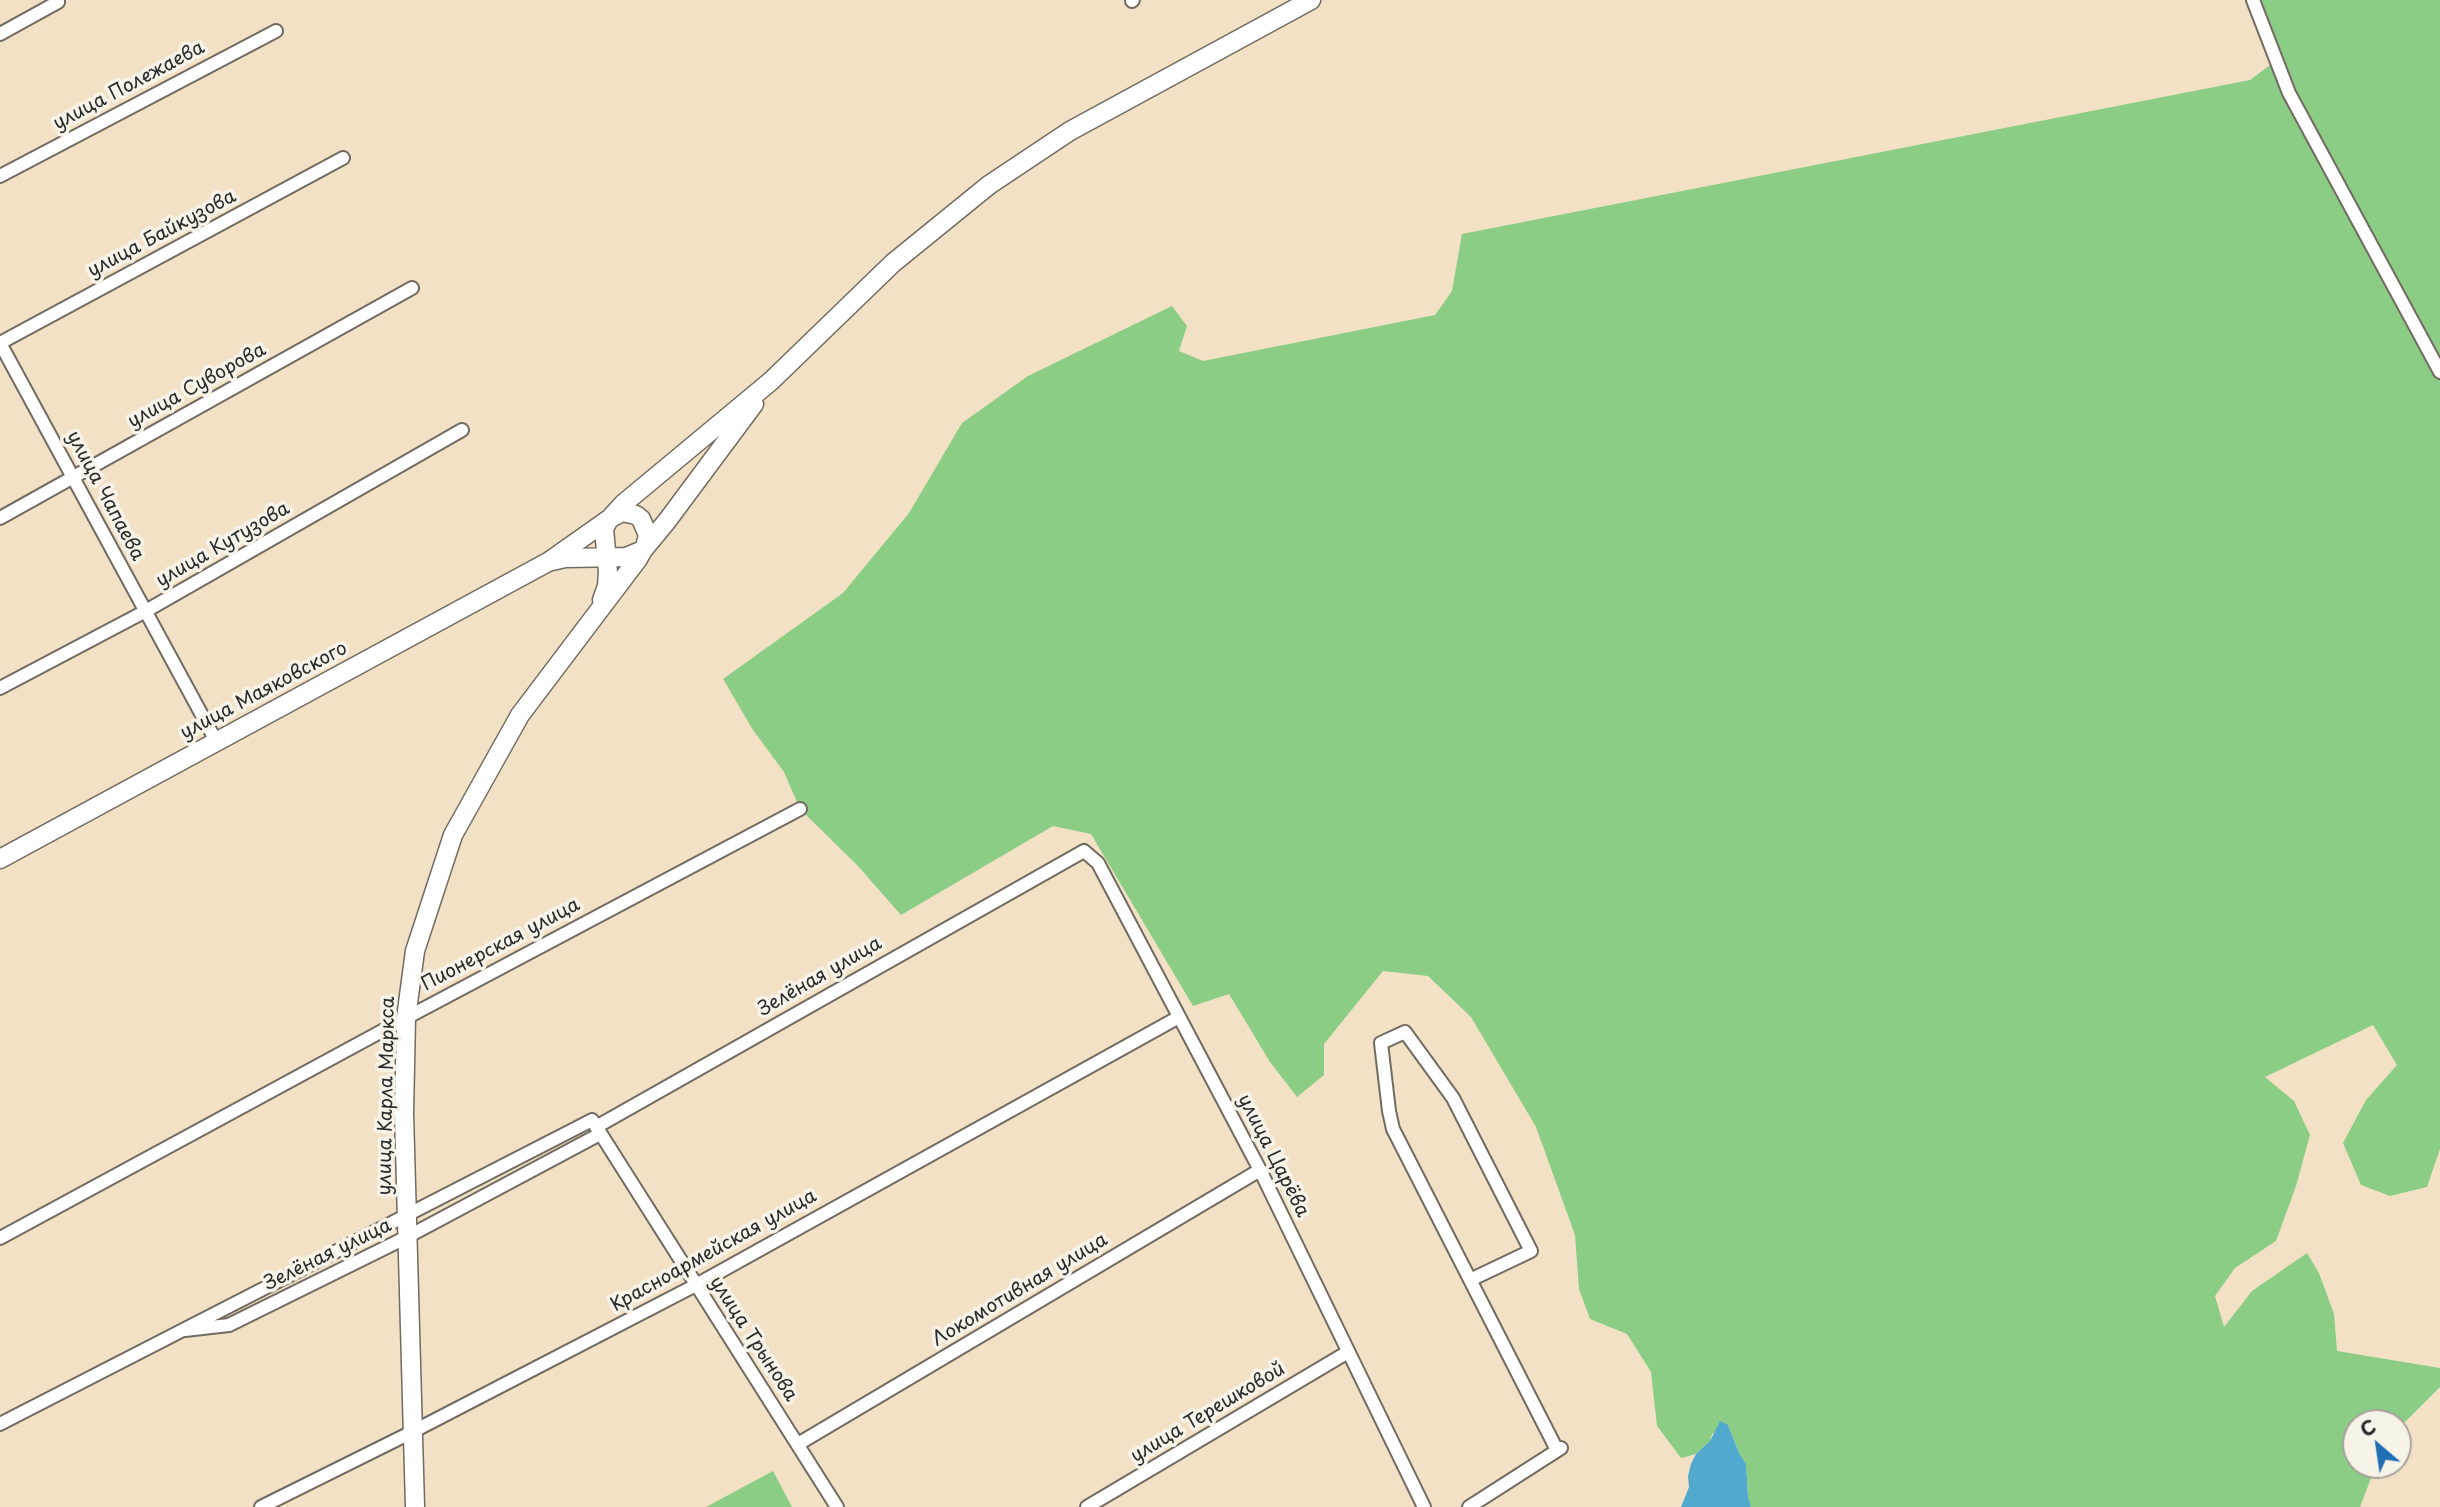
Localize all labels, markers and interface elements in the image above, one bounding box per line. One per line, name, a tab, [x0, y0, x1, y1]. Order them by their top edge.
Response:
street label: улица Полежаева	[49, 36, 209, 136]
street label: улица Байкузова	[84, 185, 240, 283]
street label: улица Суворова	[124, 339, 270, 433]
street label: улица Чапаева	[61, 427, 149, 565]
street label: улица Кутузова	[152, 497, 294, 593]
street label: улица Маяковского	[177, 637, 351, 745]
street label: Пионерская улица	[418, 894, 584, 996]
street label: Зелёная улица	[754, 932, 886, 1022]
street label: улица Карла Маркса	[374, 996, 400, 1196]
street label: улица Царёва	[1232, 1091, 1314, 1221]
street label: Красноармейская улица	[607, 1185, 821, 1317]
street label: Зелёная улица	[261, 1214, 395, 1296]
street label: Локомотивная улица	[928, 1229, 1112, 1351]
street label: улица Трынова	[704, 1272, 802, 1406]
street label: улица Терешковой	[1127, 1358, 1289, 1468]
north arrow	[2342, 1409, 2412, 1479]
text: С	[2355, 1412, 2381, 1443]

